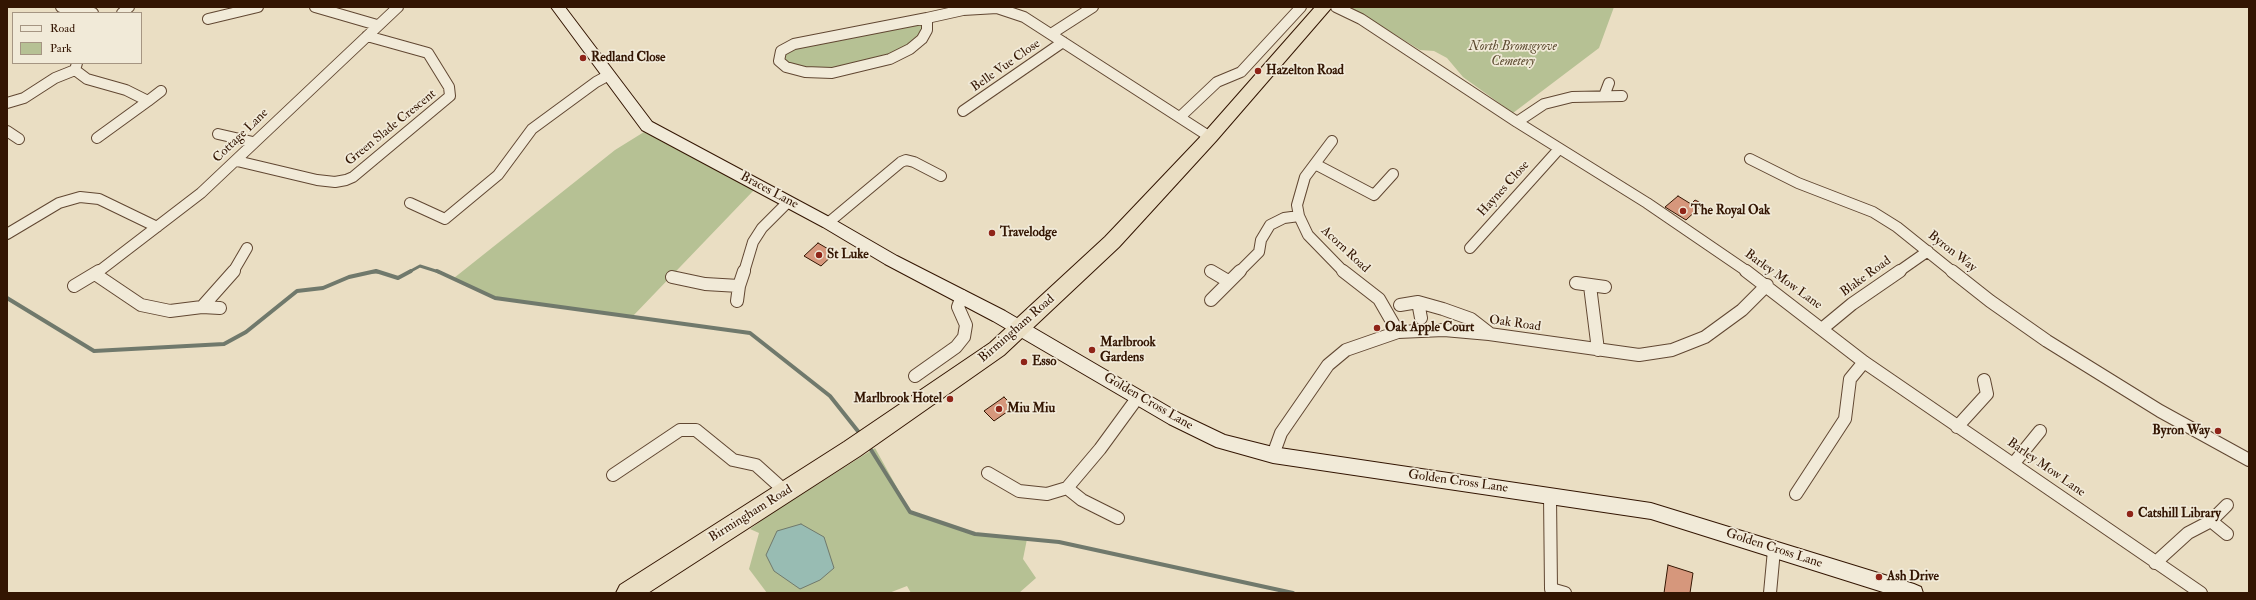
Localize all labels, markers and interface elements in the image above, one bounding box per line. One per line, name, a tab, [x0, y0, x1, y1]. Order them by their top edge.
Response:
legend	[12, 12, 142, 64]
text: Road	[50, 21, 75, 36]
street label: Belle Vue Close	[968, 36, 1044, 96]
park label: North Bromsgrove Cemetery	[1469, 39, 1557, 70]
text: Park	[50, 41, 72, 56]
place label: Redland Close	[591, 50, 665, 66]
marker: Redland Close	[578, 53, 588, 63]
place label: Hazelton Road	[1266, 63, 1344, 79]
marker: Hazelton Road	[1253, 66, 1263, 76]
street label: Green Slade Crescent	[343, 87, 439, 169]
street label: Cottage Lane	[210, 106, 272, 166]
street label: Haynes Close	[1475, 158, 1533, 220]
street label: Braces Lane	[737, 169, 801, 213]
place label: The Royal Oak	[1691, 203, 1770, 219]
marker: The Royal Oak	[1678, 206, 1688, 216]
street label: Acorn Road	[1317, 223, 1373, 277]
place label: Travelodge	[1000, 225, 1057, 241]
marker: Travelodge	[987, 228, 997, 238]
street label: Byron Way	[1924, 228, 1980, 276]
place label: St Luke	[827, 247, 869, 263]
street label: Barley Mow Lane	[1741, 247, 1825, 313]
marker: St Luke	[814, 250, 824, 260]
street label: Blake Road	[1838, 253, 1894, 301]
street label: Birmingham Road	[976, 292, 1058, 366]
street label: Oak Road	[1488, 313, 1542, 335]
place label: Oak Apple Court	[1385, 320, 1474, 336]
marker: Oak Apple Court	[1372, 323, 1382, 333]
place label: Marlbrook Gardens	[1100, 335, 1156, 366]
marker: Marlbrook Gardens	[1087, 345, 1097, 355]
place label: Esso	[1032, 354, 1057, 370]
marker: Esso	[1019, 357, 1029, 367]
street label: Golden Cross Lane	[1101, 370, 1195, 434]
place label: Marlbrook Hotel	[854, 391, 942, 407]
marker: Marlbrook Hotel	[945, 394, 955, 404]
place label: Miu Miu	[1007, 401, 1055, 417]
marker: Miu Miu	[994, 404, 1004, 414]
place label: Byron Way	[2152, 423, 2210, 439]
marker: Byron Way	[2213, 426, 2223, 436]
street label: Barley Mow Lane	[2004, 435, 2088, 501]
street label: Golden Cross Lane	[1407, 467, 1509, 497]
street label: Birmingham Road	[706, 482, 796, 546]
place label: Catshill Library	[2138, 506, 2221, 522]
marker: Catshill Library	[2125, 509, 2135, 519]
street label: Golden Cross Lane	[1724, 526, 1824, 572]
place label: Ash Drive	[1887, 569, 1939, 585]
marker: Ash Drive	[1874, 572, 1884, 582]

